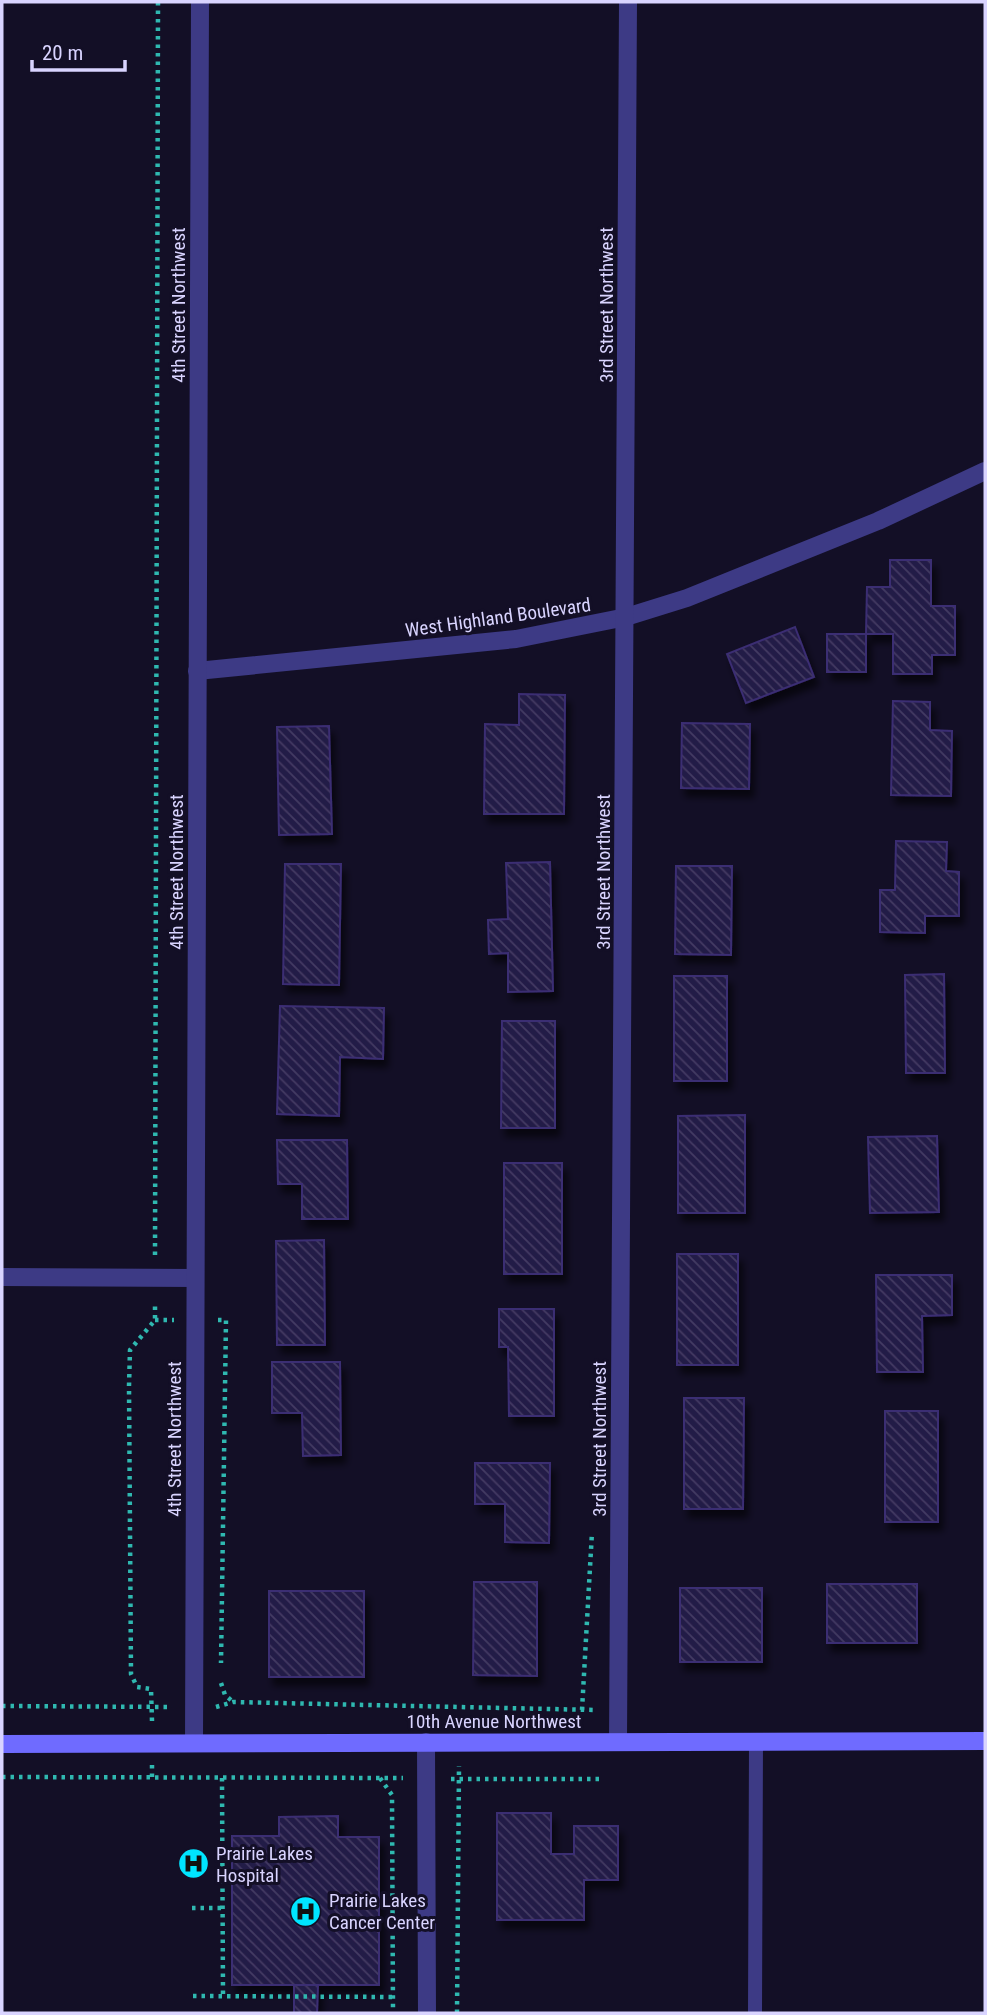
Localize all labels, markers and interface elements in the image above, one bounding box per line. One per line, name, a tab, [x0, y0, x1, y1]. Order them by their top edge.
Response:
scale bar	[32, 28, 124, 72]
text: 20 m	[42, 41, 83, 65]
street label: 4th Street Northwest	[167, 227, 190, 383]
street label: 3rd Street Northwest	[595, 227, 618, 383]
street label: West Highland Boulevard	[404, 593, 592, 642]
street label: 4th Street Northwest	[165, 794, 188, 950]
street label: 3rd Street Northwest	[592, 794, 615, 950]
street label: 4th Street Northwest	[163, 1361, 186, 1517]
street label: 3rd Street Northwest	[588, 1361, 611, 1517]
street label: 10th Avenue Northwest	[407, 1710, 581, 1733]
place label: Prairie Lakes Hospital	[216, 1842, 313, 1887]
hospital icon: Prairie Lakes Hospital	[176, 1847, 210, 1881]
place label: Prairie Lakes Cancer Center	[329, 1889, 435, 1934]
hospital icon: Prairie Lakes Cancer Center	[289, 1894, 323, 1928]

